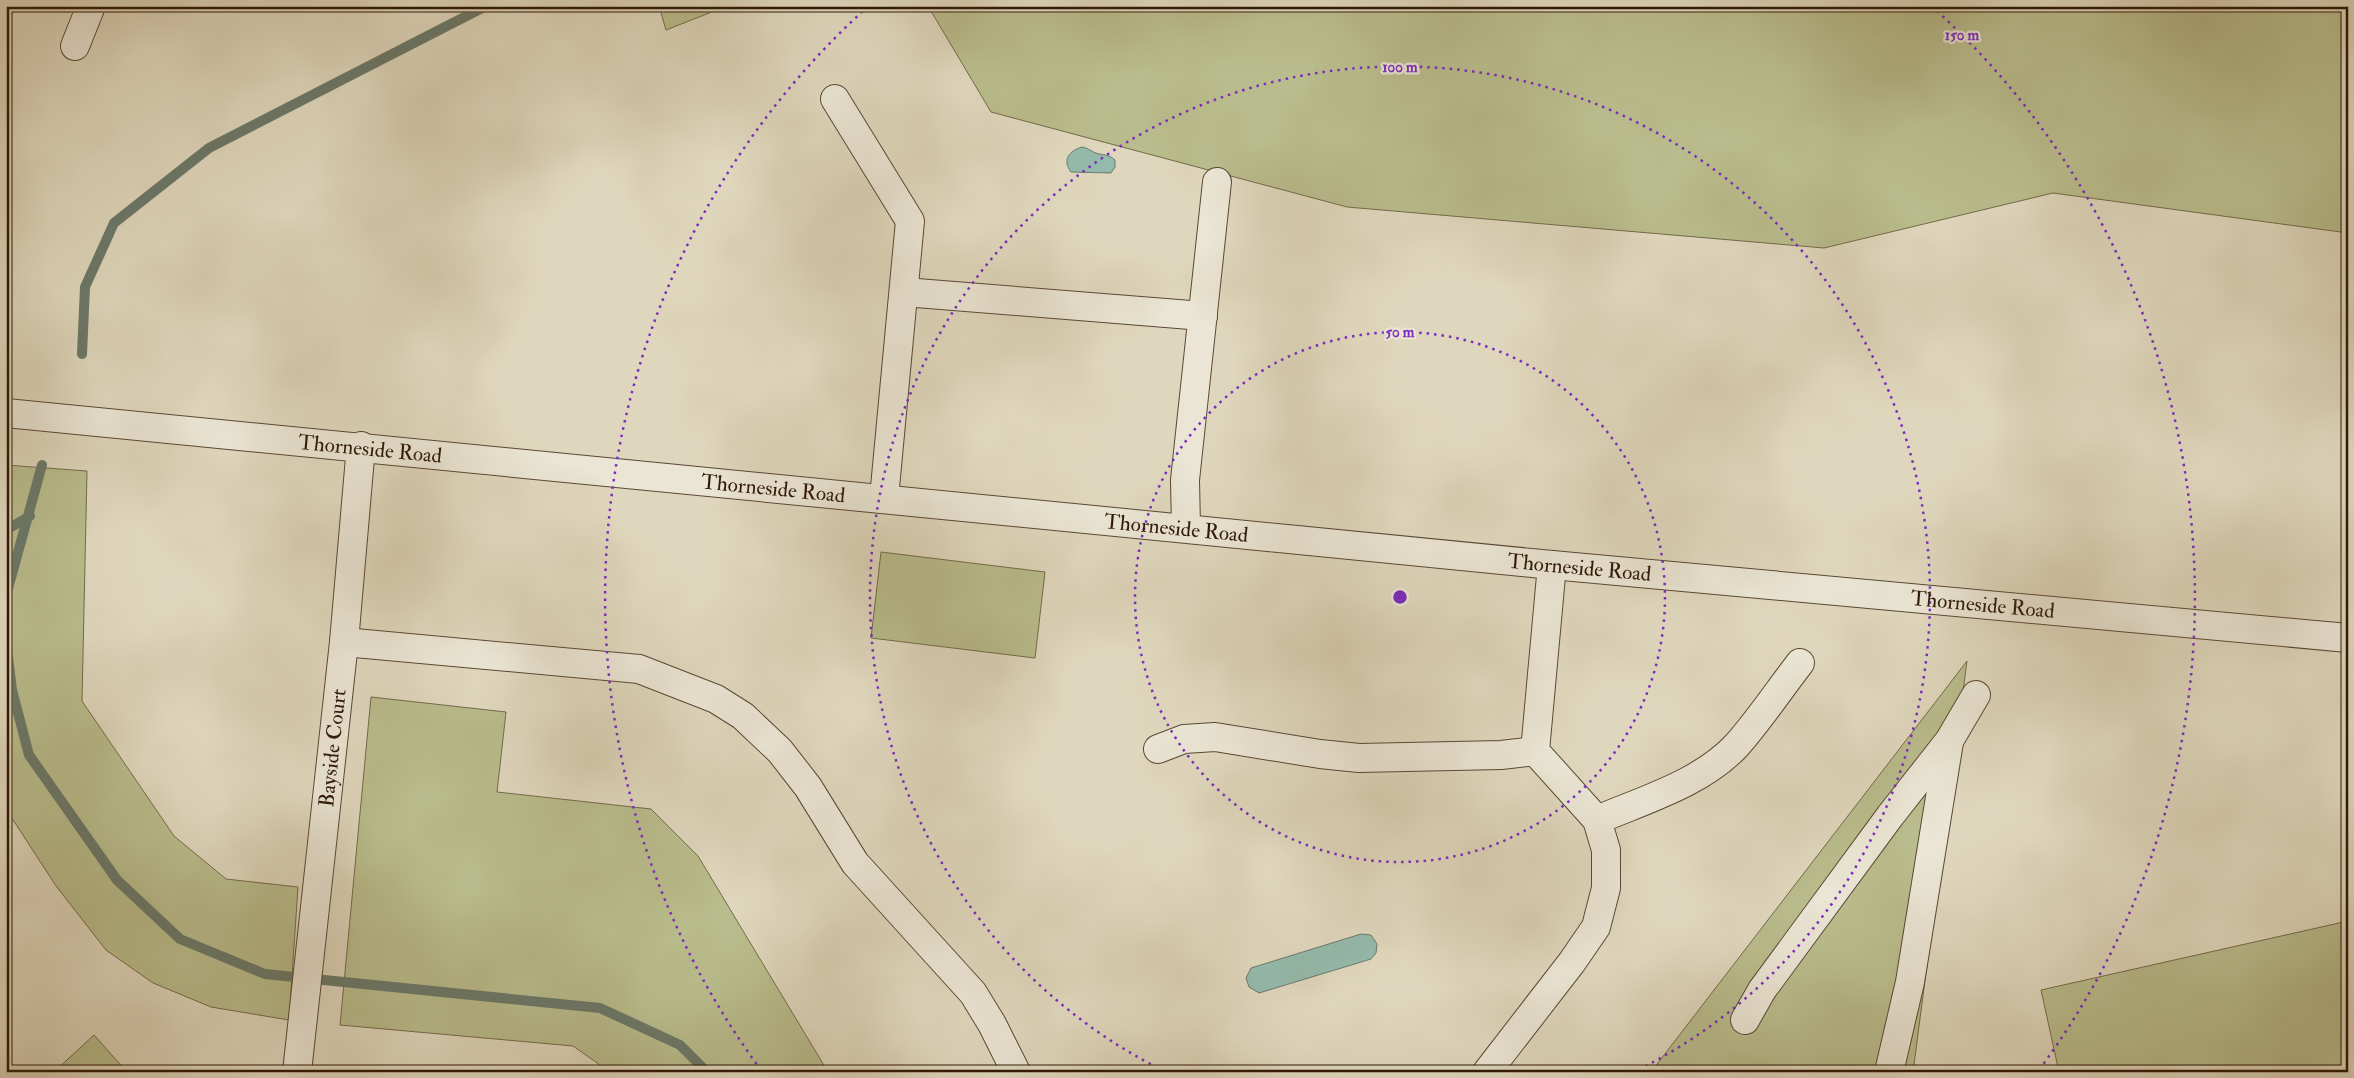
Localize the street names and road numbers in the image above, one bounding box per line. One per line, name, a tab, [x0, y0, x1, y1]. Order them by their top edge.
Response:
street label: Thorneside Road	[297, 428, 444, 469]
street label: Thorneside Road	[700, 468, 847, 509]
street label: Thorneside Road	[1103, 508, 1250, 549]
street label: Thorneside Road	[1506, 547, 1653, 588]
street label: Thorneside Road	[1910, 584, 2057, 625]
street label: Bayside Court	[313, 687, 352, 808]

